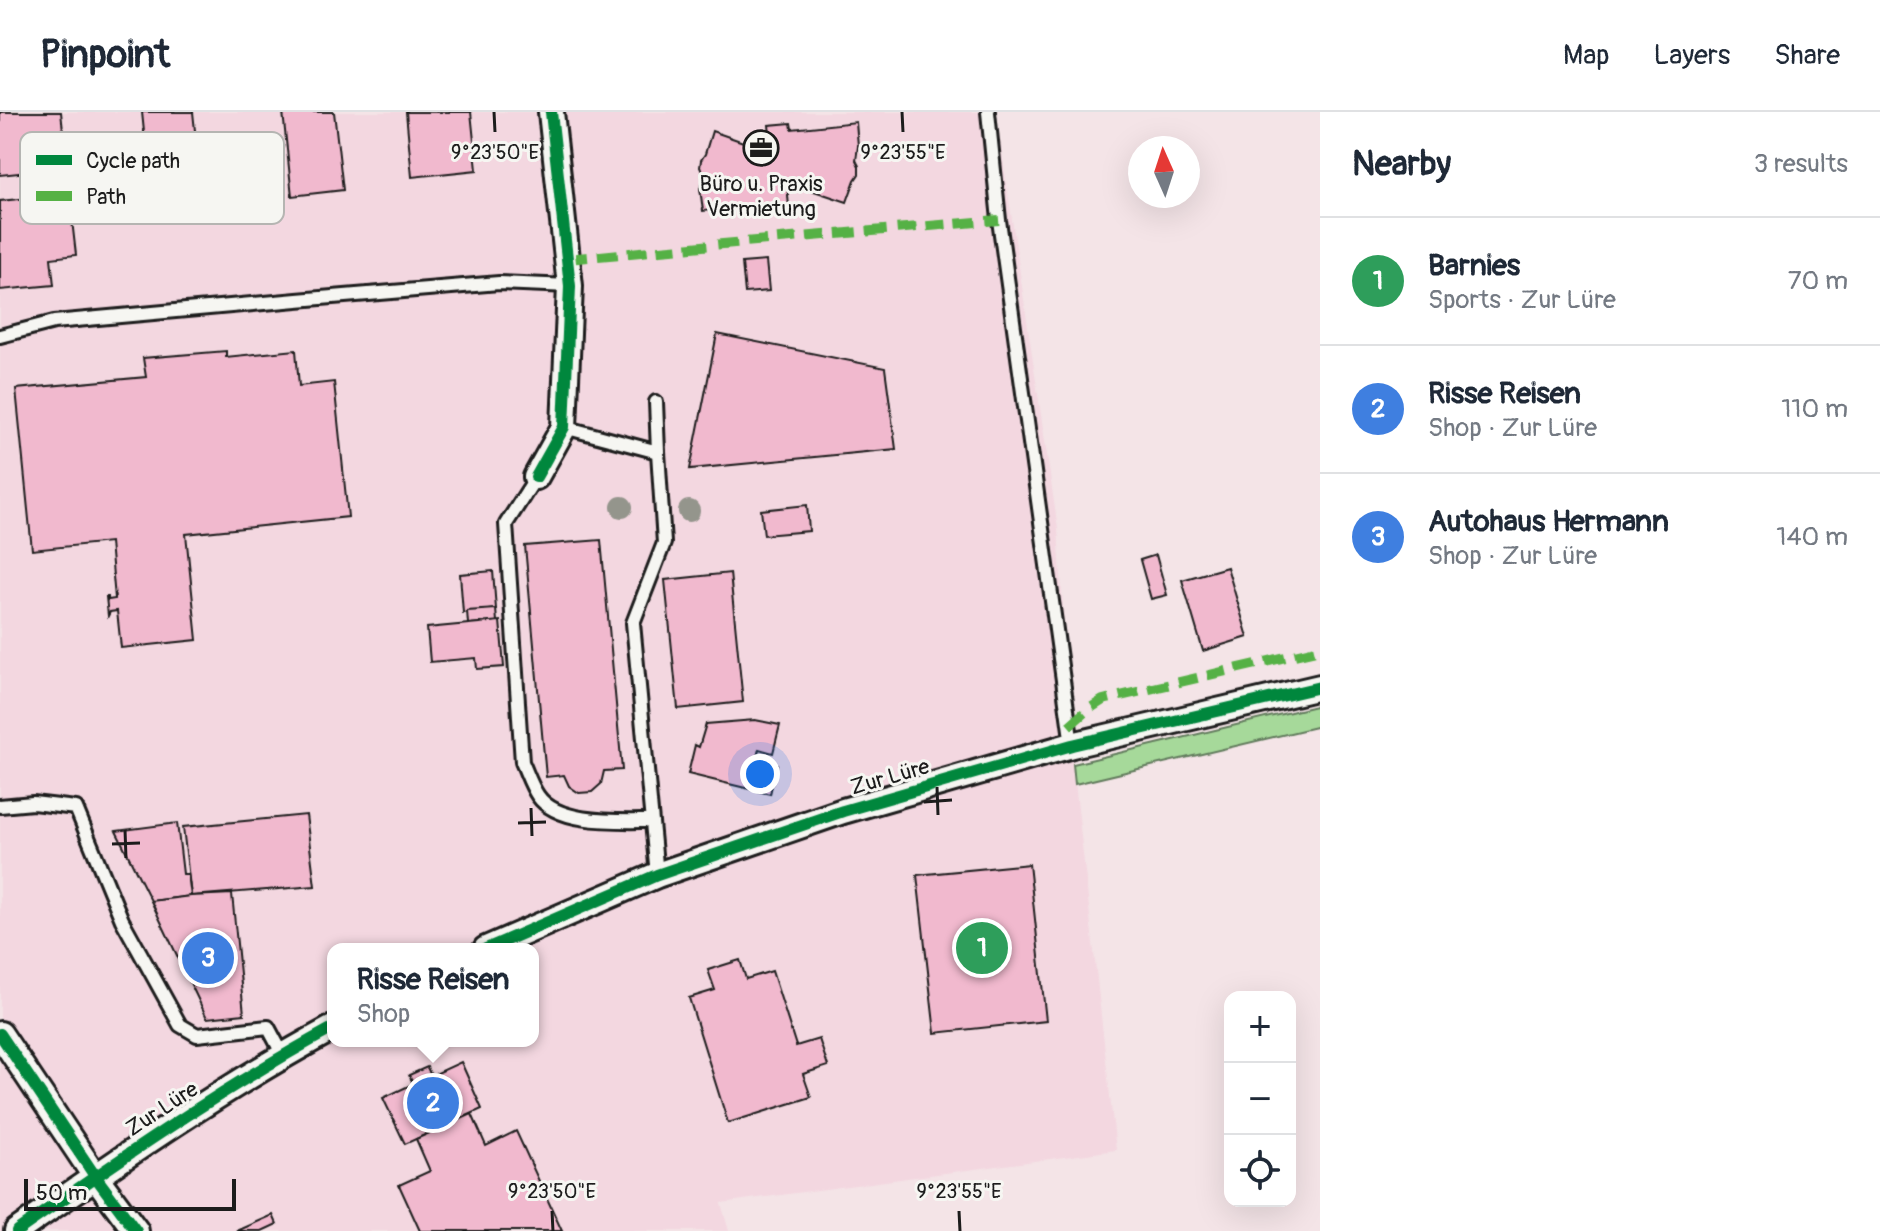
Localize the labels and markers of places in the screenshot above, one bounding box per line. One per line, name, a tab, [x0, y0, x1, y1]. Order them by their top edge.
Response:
office icon: Büro u. Praxis Vermietung	[742, 129, 780, 167]
place label: Büro u. Praxis Vermietung	[699, 170, 823, 223]
pin: 1	[956, 918, 1008, 978]
pin: 3	[182, 928, 234, 988]
pin: 2	[407, 1073, 459, 1133]

